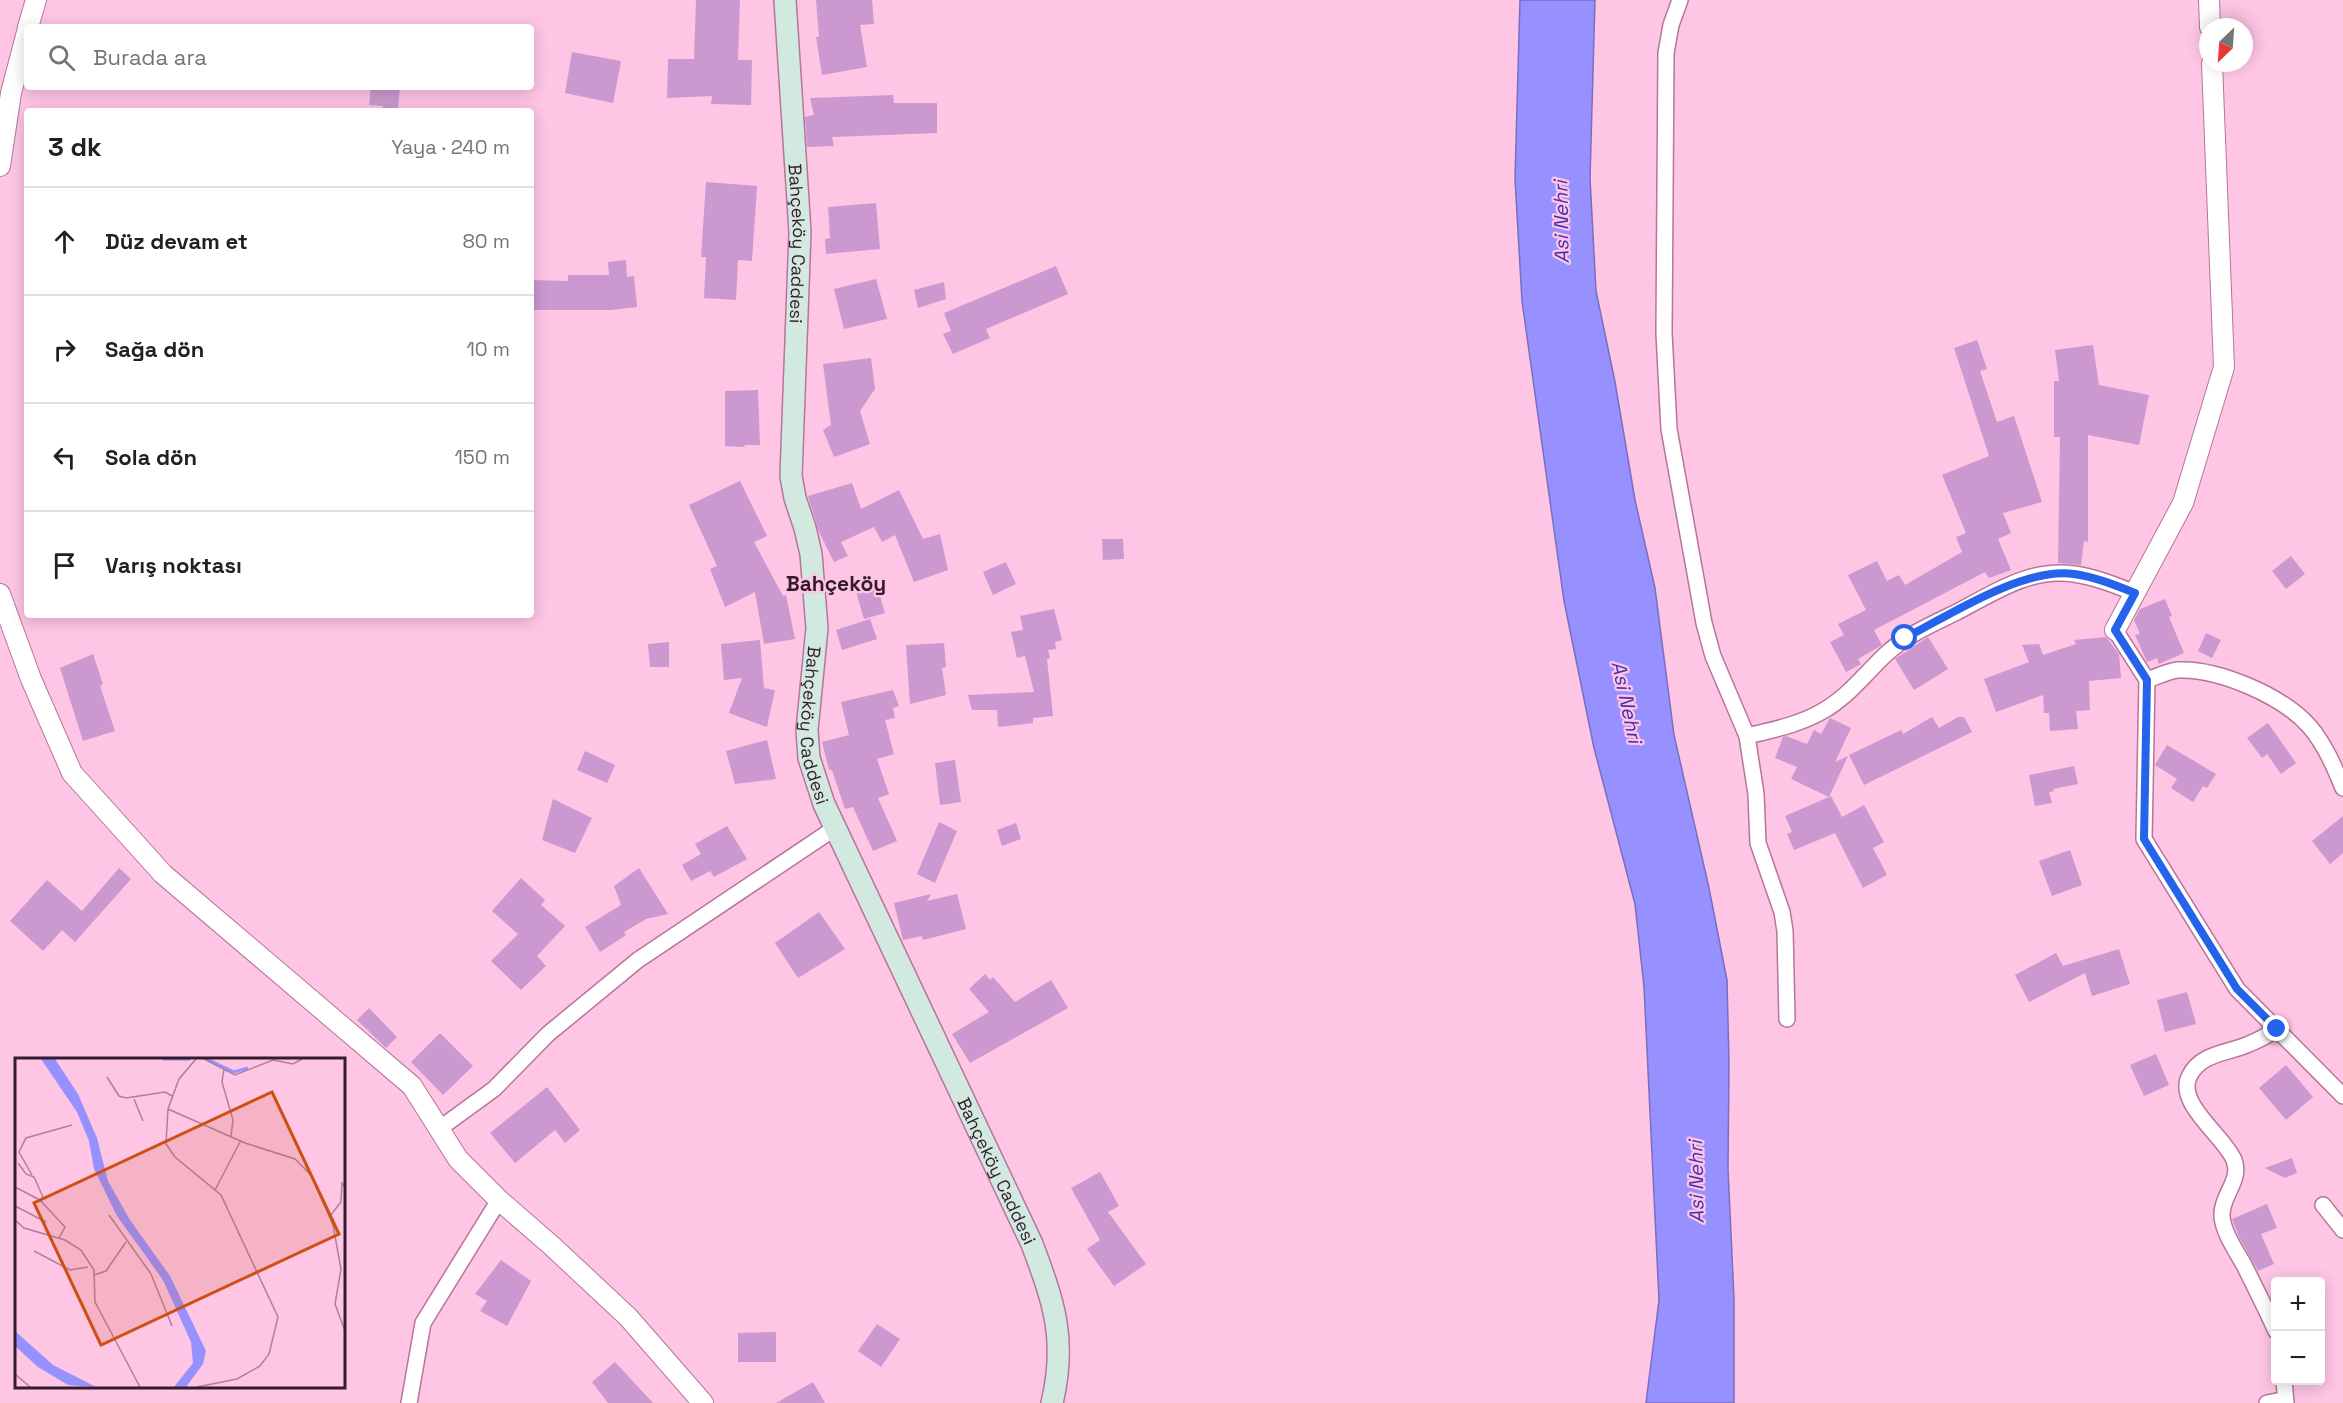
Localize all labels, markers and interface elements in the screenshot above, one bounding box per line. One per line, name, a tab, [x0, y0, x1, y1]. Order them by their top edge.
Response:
north arrow	[2199, 18, 2253, 72]
search box	[24, 24, 534, 90]
icon: search	[45, 41, 78, 74]
text: Burada ara	[93, 43, 207, 71]
text: 3 dk	[48, 130, 102, 164]
text: Yaya · 240 m	[391, 134, 510, 160]
street label: Bahçeköy Caddesi	[784, 163, 812, 324]
water label: Asi Nehri	[1547, 178, 1575, 264]
icon: ahead	[48, 225, 81, 258]
text: Düz devam et	[105, 227, 248, 255]
text: 80 m	[462, 228, 510, 254]
icon: right	[48, 333, 81, 366]
text: Sağa dön	[105, 335, 204, 363]
text: 10 m	[466, 336, 510, 362]
icon: left	[48, 441, 81, 474]
text: Sola dön	[105, 443, 197, 471]
text: 150 m	[455, 444, 510, 470]
icon: arrive	[48, 549, 81, 582]
text: Varış noktası	[105, 551, 242, 579]
district label: Bahçeköy	[786, 570, 886, 597]
route start	[1891, 624, 1917, 650]
street label: Bahçeköy Caddesi	[795, 645, 835, 807]
water label: Asi Nehri	[1606, 659, 1649, 747]
route end	[2263, 1015, 2289, 1041]
inset map	[15, 1058, 345, 1388]
street label: Bahçeköy Caddesi	[953, 1093, 1042, 1248]
water label: Asi Nehri	[1682, 1138, 1710, 1224]
map controls	[2271, 1277, 2325, 1385]
button: +	[2271, 1277, 2325, 1331]
button: −	[2271, 1331, 2325, 1385]

